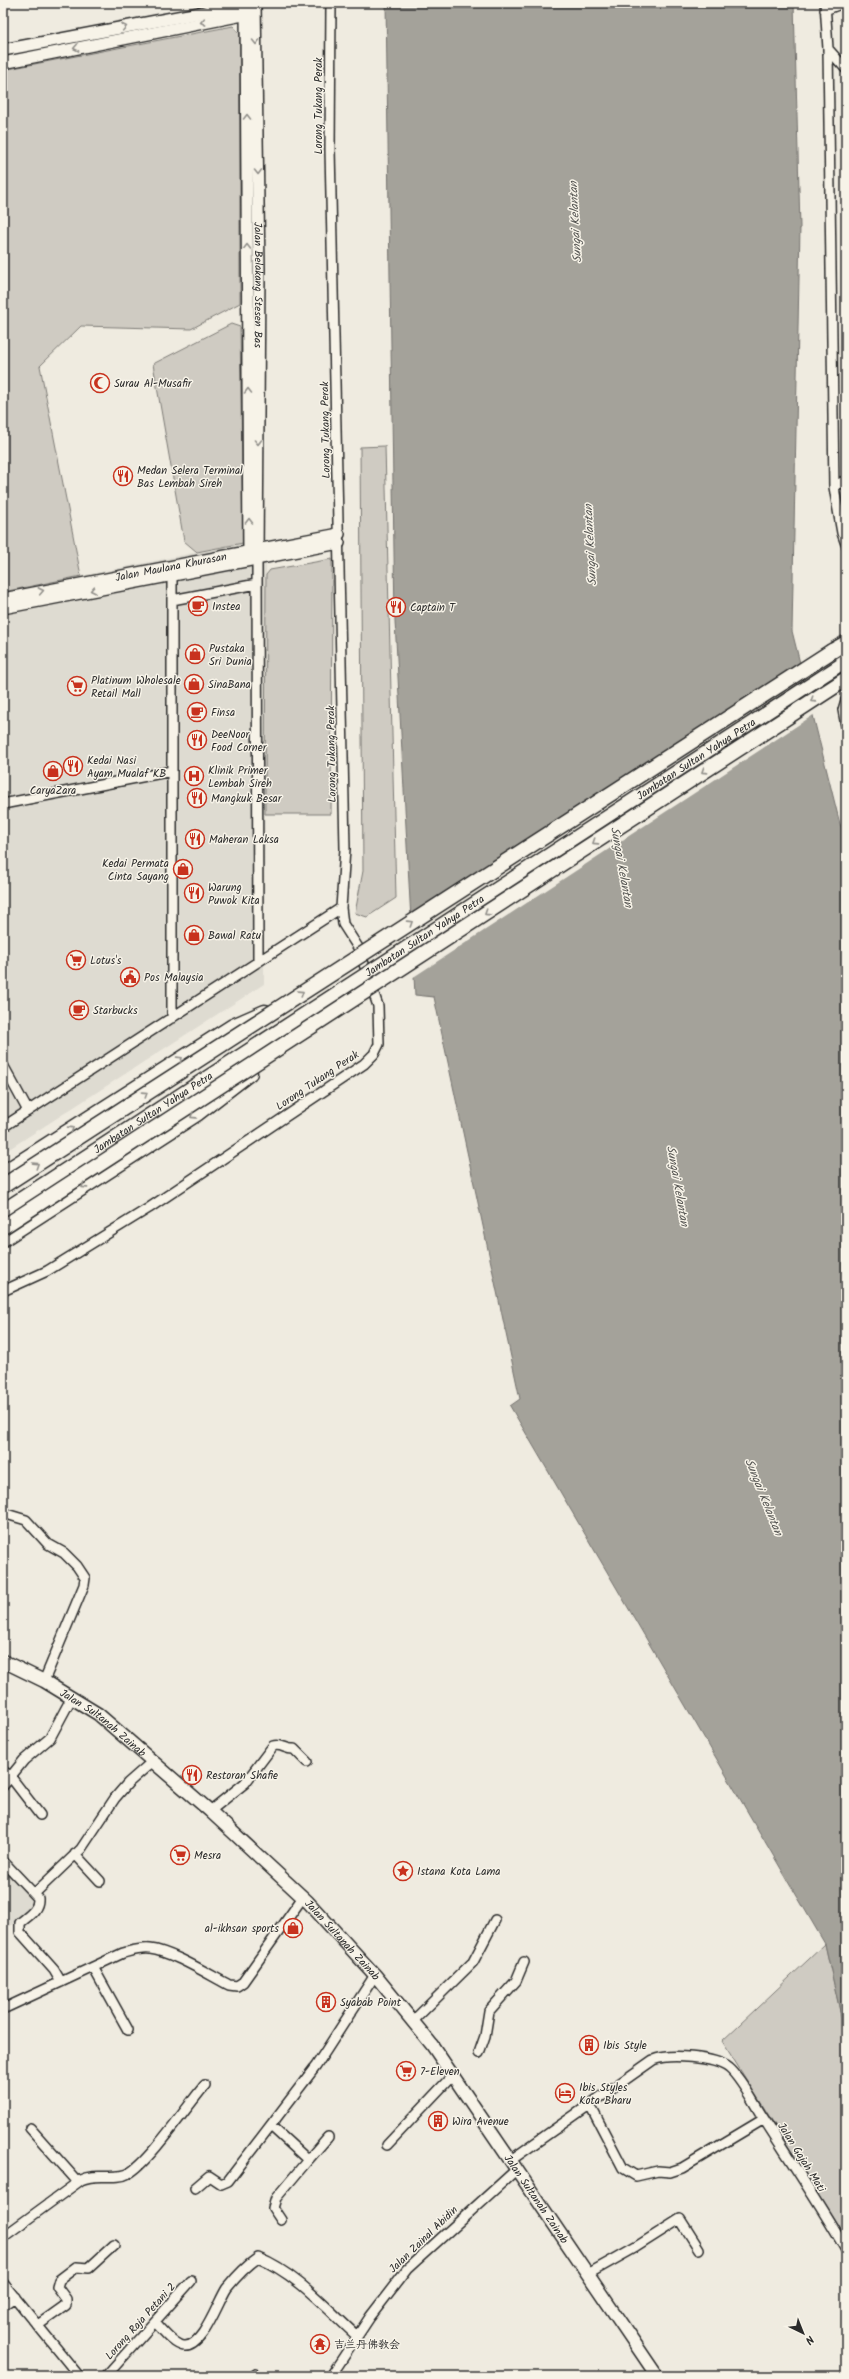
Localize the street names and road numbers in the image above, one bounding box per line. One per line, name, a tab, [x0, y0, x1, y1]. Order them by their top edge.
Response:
street label: Lorong Tukang Perak	[310, 57, 328, 155]
street label: Jalan Belakang Stesen Bas	[248, 222, 267, 348]
street label: Lorong Tukang Perak	[316, 381, 336, 479]
street label: Jalan Maulana Khurasan	[114, 548, 229, 587]
street label: Lorong Tukang Perak	[322, 705, 342, 803]
street label: Jambatan Sultan Yahya Petra	[633, 714, 760, 805]
street label: Jambatan Sultan Yahya Petra	[362, 891, 488, 982]
street label: Lorong Tukang Perak	[272, 1046, 363, 1115]
street label: Jambatan Sultan Yahya Petra	[90, 1068, 217, 1159]
street label: Jalan Sultanah Zainab	[56, 1685, 150, 1762]
street label: Jalan Sultanah Zainab	[300, 1896, 384, 1985]
street label: Jalan Gajah Mati	[773, 2119, 830, 2196]
street label: Jalan Sultanah Zainab	[499, 2151, 573, 2248]
street label: Jalan Zainal Abidin	[385, 2202, 462, 2278]
street label: Lorong Raja Petani 2	[101, 2279, 180, 2364]

